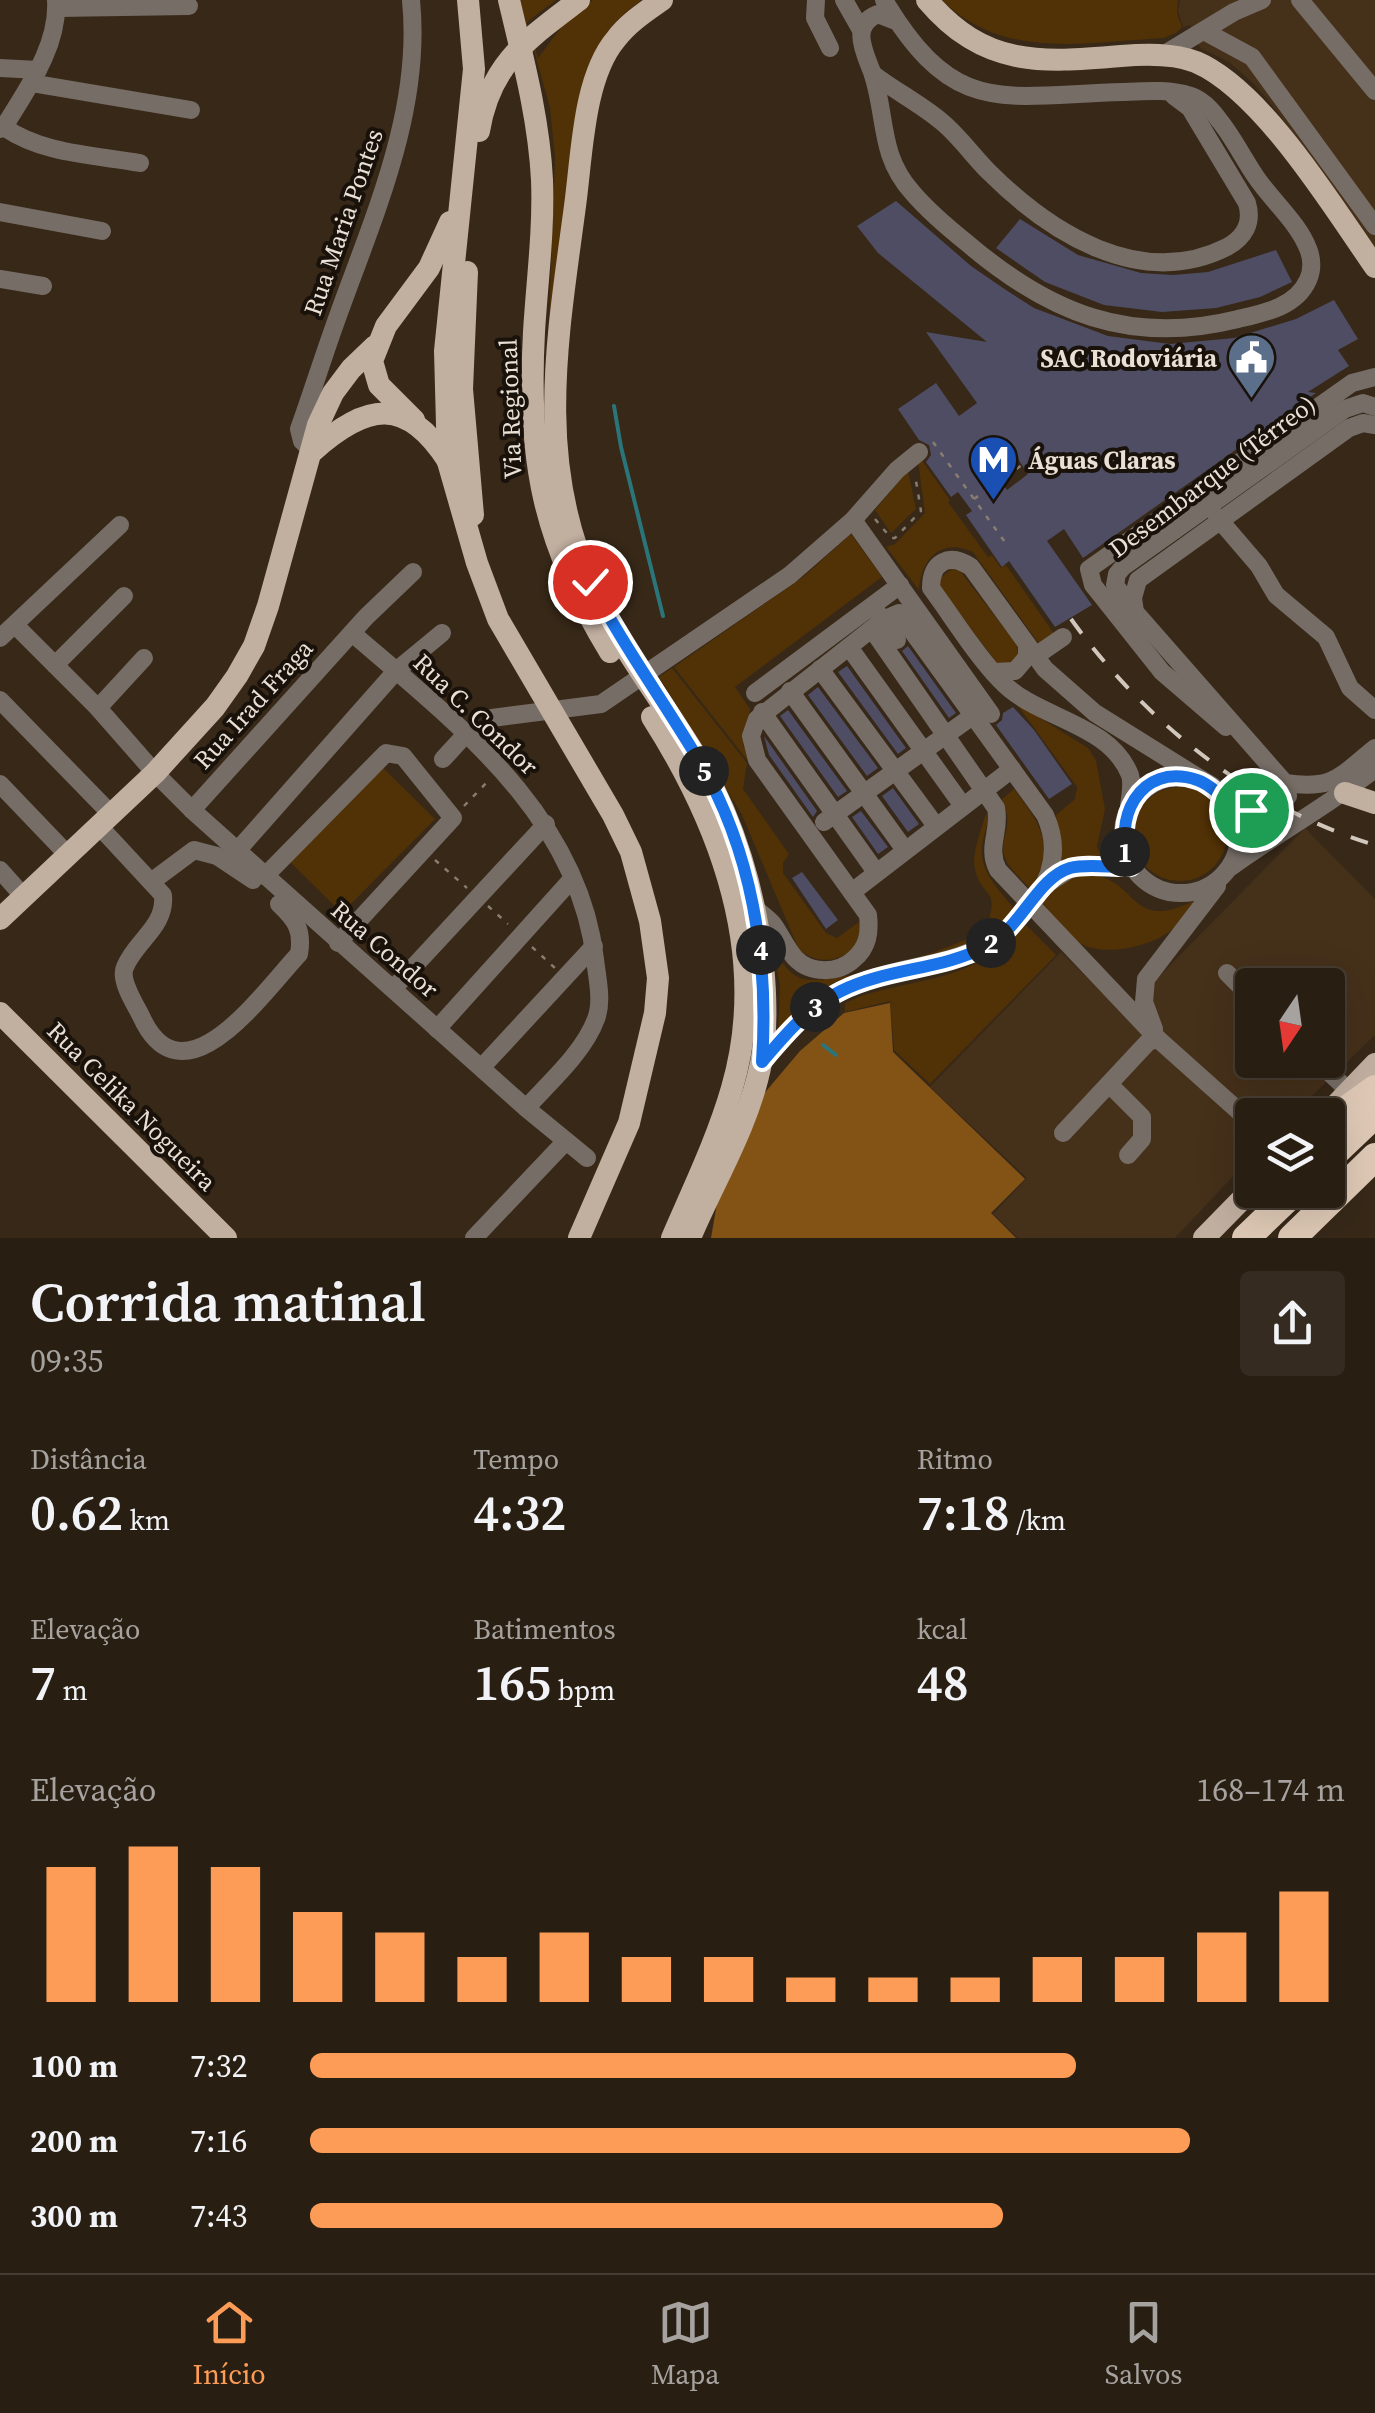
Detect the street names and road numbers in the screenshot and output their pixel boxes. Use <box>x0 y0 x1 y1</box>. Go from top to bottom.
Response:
street label: Rua Maria Pontes <box>295 124 391 320</box>
street label: Via Regional <box>491 338 529 480</box>
street label: Desembarque (Térreo) <box>1102 387 1322 565</box>
street label: Rua Irad Fraga <box>186 632 320 776</box>
street label: Rua C. Condor <box>406 646 546 783</box>
street label: Rua Condor <box>324 893 446 1005</box>
street label: Rua Celika Nogueira <box>40 1014 224 1198</box>

